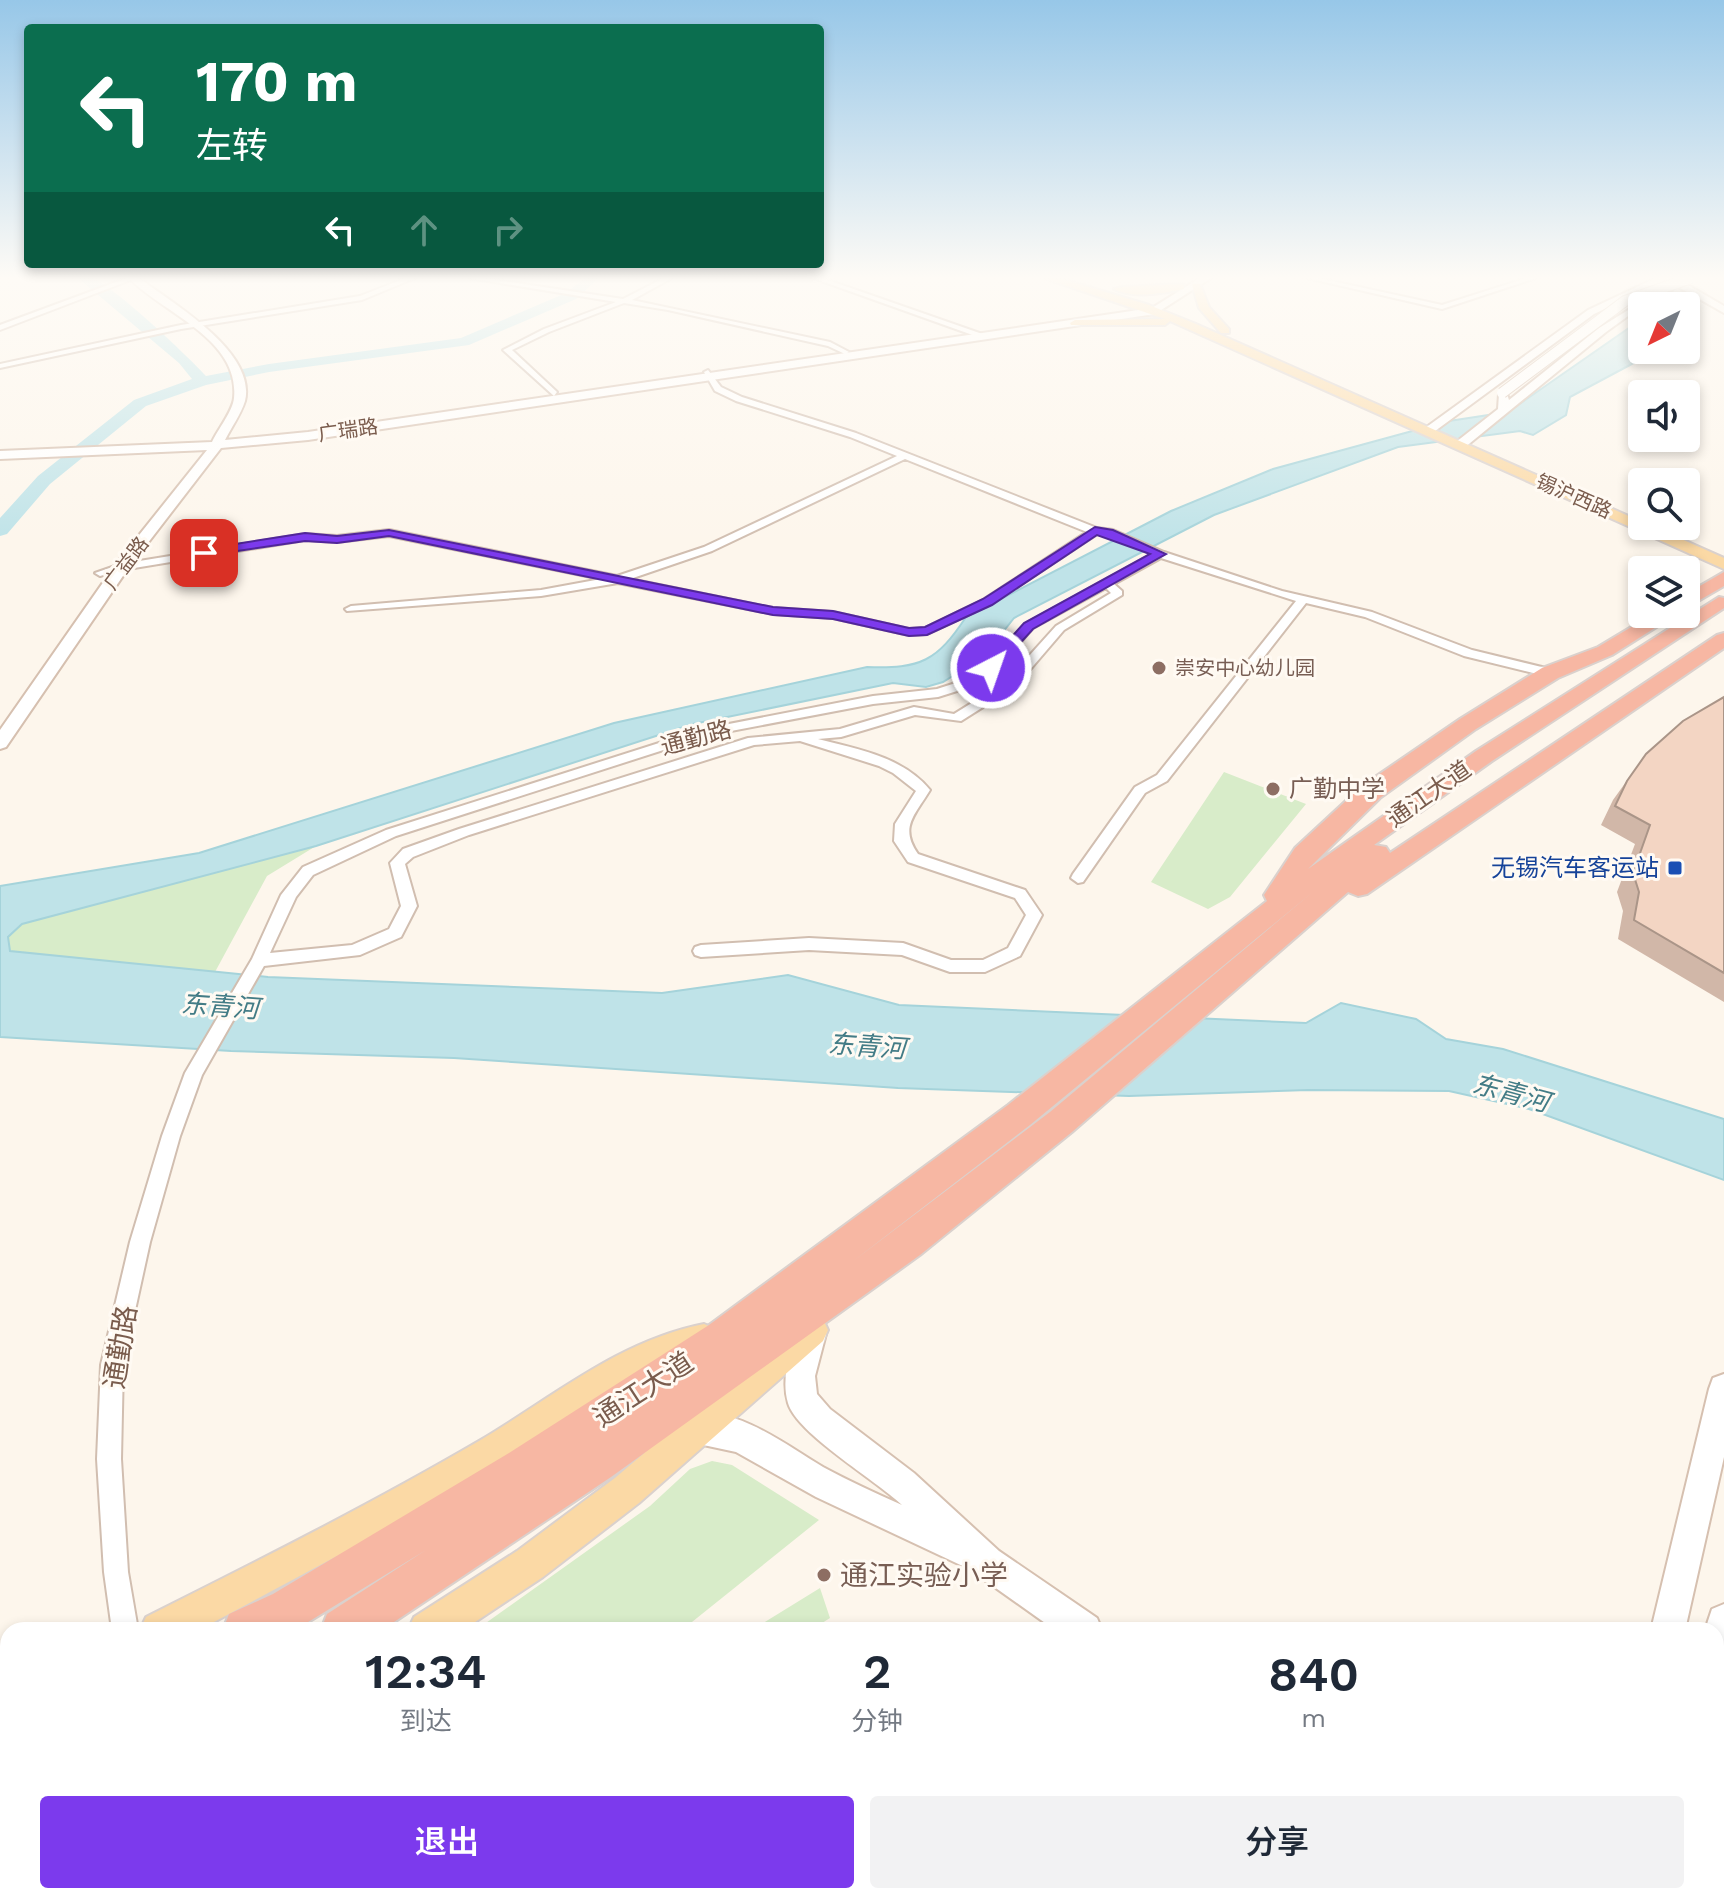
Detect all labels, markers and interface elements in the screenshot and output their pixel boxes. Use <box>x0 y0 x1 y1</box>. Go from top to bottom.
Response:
text: 170 m <box>196 49 358 115</box>
icon: left <box>64 56 168 160</box>
text: 左转 <box>196 125 268 167</box>
icon: left <box>318 208 362 252</box>
icon: ahead <box>402 208 446 252</box>
icon: right <box>486 208 530 252</box>
north arrow <box>1628 292 1700 364</box>
map controls <box>1628 292 1700 628</box>
button: sound <box>1628 380 1700 452</box>
street label: 广瑞路 <box>317 414 379 446</box>
button: search <box>1628 468 1700 540</box>
street label: 锡沪西路 <box>1533 469 1615 523</box>
pin <box>170 519 238 587</box>
icon: arrive <box>182 531 226 575</box>
street label: 广益路 <box>98 532 154 594</box>
button: layers <box>1628 556 1700 628</box>
position arrow <box>949 626 1033 710</box>
place label: 崇安中心幼儿园 <box>1175 656 1315 680</box>
marker: 崇安中心幼儿园 <box>1150 659 1168 677</box>
street label: 通勤路 <box>658 715 734 761</box>
street label: 通江大道 <box>1382 755 1476 833</box>
place label: 广勤中学 <box>1289 775 1385 803</box>
marker: 广勤中学 <box>1264 780 1282 798</box>
place label: 无锡汽车客运站 <box>1491 854 1659 882</box>
marker: 无锡汽车客运站 <box>1666 859 1684 877</box>
water label: 东青河 <box>180 988 265 1024</box>
water label: 东青河 <box>827 1028 912 1064</box>
water label: 东青河 <box>1469 1068 1557 1119</box>
street label: 通勤路 <box>98 1303 143 1391</box>
street label: 通江大道 <box>587 1345 699 1434</box>
place label: 通江实验小学 <box>840 1559 1008 1592</box>
marker: 通江实验小学 <box>815 1566 833 1584</box>
text: 12:34 <box>365 1643 486 1700</box>
text: 2 <box>863 1643 891 1700</box>
text: 840 <box>1268 1646 1359 1703</box>
text: m <box>1301 1703 1326 1733</box>
text: 到达 <box>400 1706 452 1736</box>
text: 分钟 <box>851 1706 903 1736</box>
button: 退出 <box>40 1796 854 1888</box>
button: 分享 <box>870 1796 1684 1888</box>

